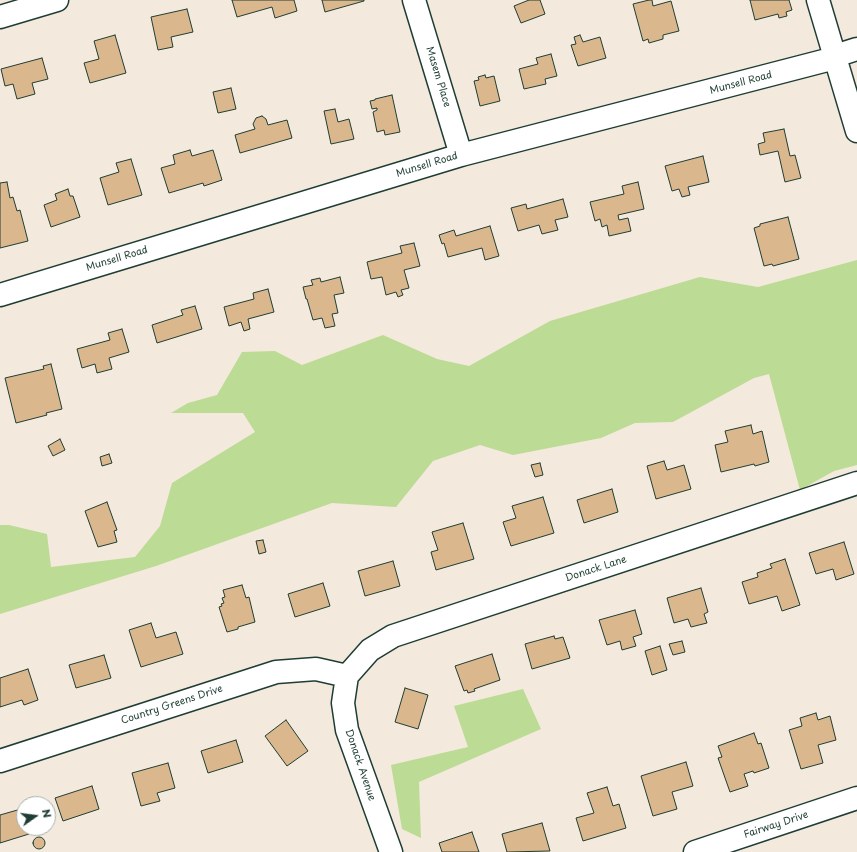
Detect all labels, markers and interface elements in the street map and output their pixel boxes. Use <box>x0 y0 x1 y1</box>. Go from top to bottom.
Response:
street label: Masem Place <box>423 45 453 109</box>
street label: Munsell Road <box>709 69 773 97</box>
street label: Munsell Road <box>395 150 459 180</box>
street label: Munsell Road <box>85 244 149 274</box>
street label: Donack Lane <box>564 553 628 585</box>
street label: Country Greens Drive <box>120 683 224 727</box>
street label: Donack Avenue <box>342 728 378 802</box>
north arrow <box>16 796 56 836</box>
text: N <box>38 807 56 820</box>
street label: Fairway Drive <box>742 809 810 841</box>

